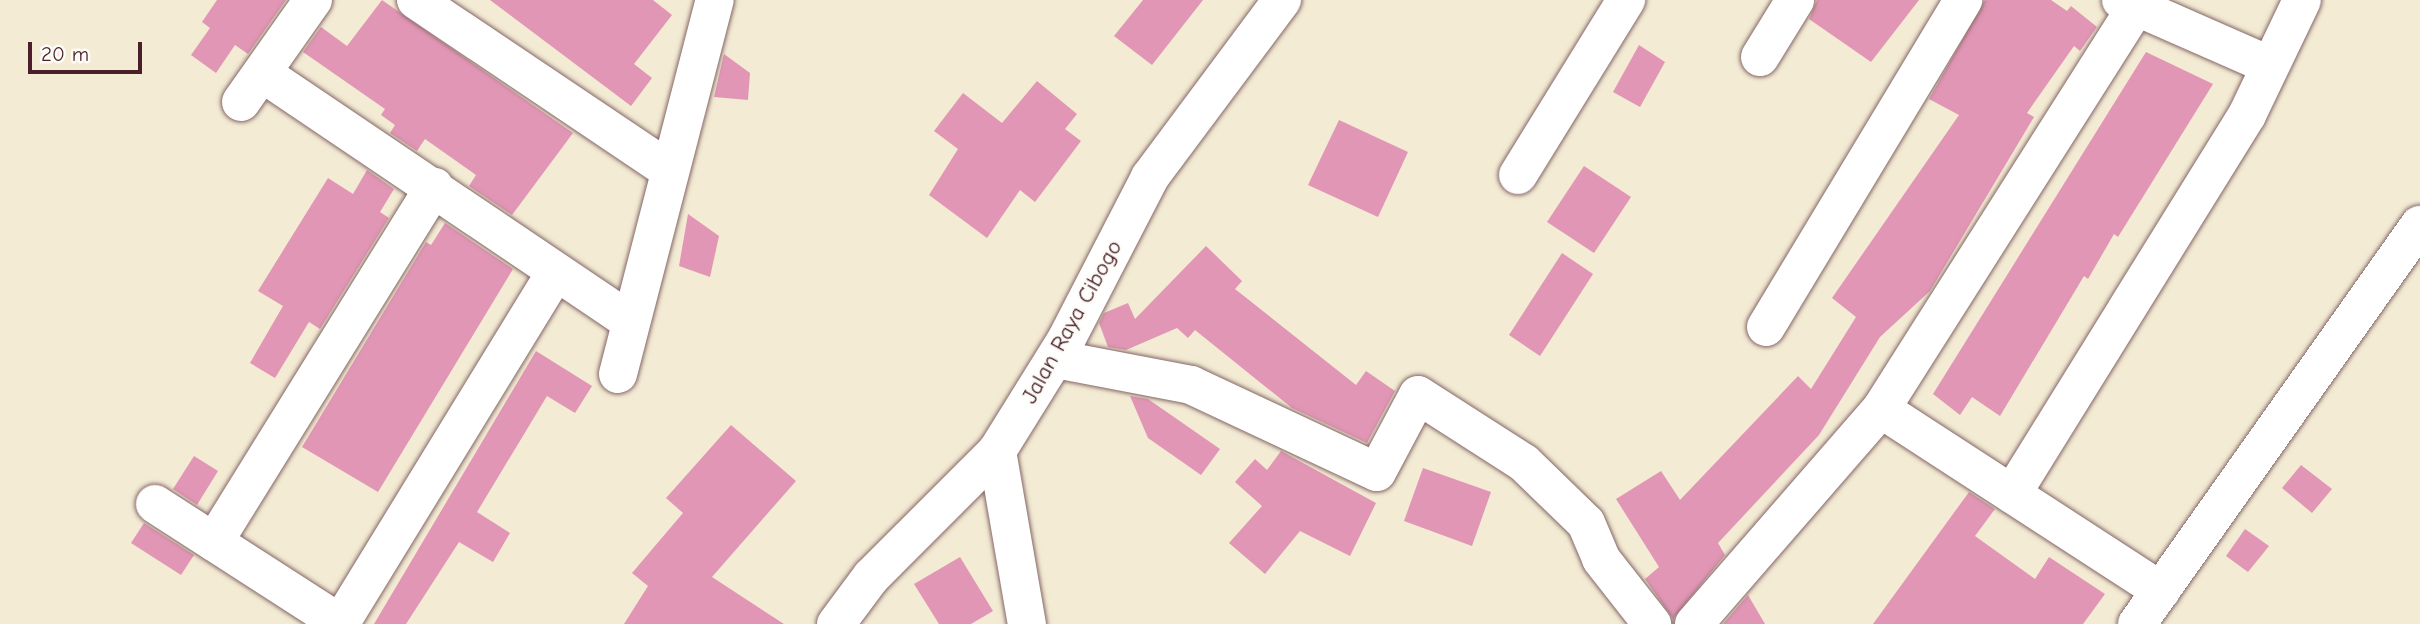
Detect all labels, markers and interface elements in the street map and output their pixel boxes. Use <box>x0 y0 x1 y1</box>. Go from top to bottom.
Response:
scale bar <box>32 28 145 72</box>
text: 20 m <box>41 42 89 66</box>
street label: Jalan Raya Cibogo <box>1016 235 1128 409</box>

